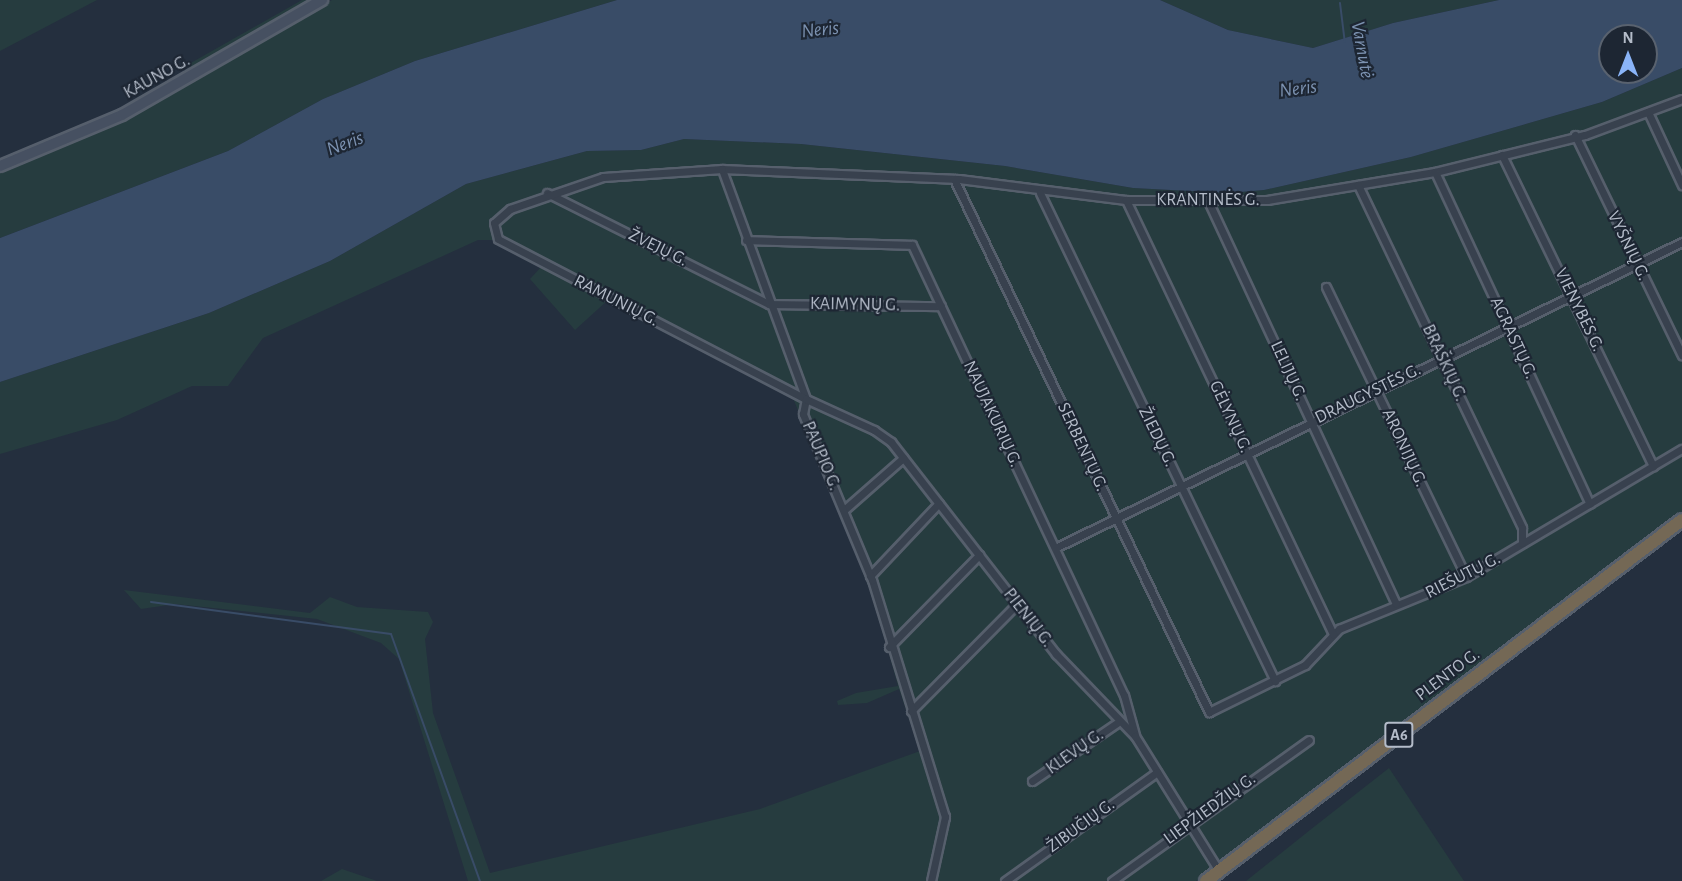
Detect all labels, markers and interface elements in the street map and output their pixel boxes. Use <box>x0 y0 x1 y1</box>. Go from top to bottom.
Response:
water label: Neris <box>800 16 840 44</box>
water label: Varnutė <box>1345 20 1379 80</box>
north arrow <box>1598 24 1658 84</box>
text: N <box>1622 30 1634 46</box>
street label: KAUNO G. <box>120 50 194 104</box>
water label: Neris <box>1278 75 1318 103</box>
water label: Neris <box>323 126 367 162</box>
street label: KRANTINĖS G. <box>1156 189 1260 211</box>
street label: VYŠNIŲ G. <box>1602 208 1654 284</box>
street label: ŽVEJŲ G. <box>625 224 691 272</box>
street label: VIENYBĖS G. <box>1550 265 1608 355</box>
street label: RAMUNIŲ G. <box>570 270 662 332</box>
street label: KAIMYNŲ G. <box>810 293 900 317</box>
street label: AGRASTŲ G. <box>1485 294 1541 382</box>
street label: BRAŠKIŲ G. <box>1417 321 1471 405</box>
street label: LELIJŲ G. <box>1265 338 1311 404</box>
street label: NAUJAKURIŲ G. <box>958 357 1026 471</box>
street label: DRAUGYSTĖS G. <box>1311 359 1425 429</box>
street label: GĖLYNŲ G. <box>1204 378 1256 456</box>
street label: SERBENTŲ G. <box>1052 399 1112 495</box>
street label: ŽIEDŲ G. <box>1133 404 1181 470</box>
street label: ARONIJŲ G. <box>1377 406 1431 490</box>
street label: PAUPIO G. <box>797 418 845 494</box>
street label: RIEŠUTŲ G. <box>1422 548 1504 604</box>
street label: PIENIŲ G. <box>998 584 1058 652</box>
street label: PLENTO G. <box>1412 644 1484 706</box>
road number: A6 <box>1384 722 1414 748</box>
street label: KLEVŲ G. <box>1042 724 1108 780</box>
street label: LIEPŽIEDŽIŲ G. <box>1160 768 1260 850</box>
street label: ŽIBUČIŲ G. <box>1043 794 1119 858</box>

